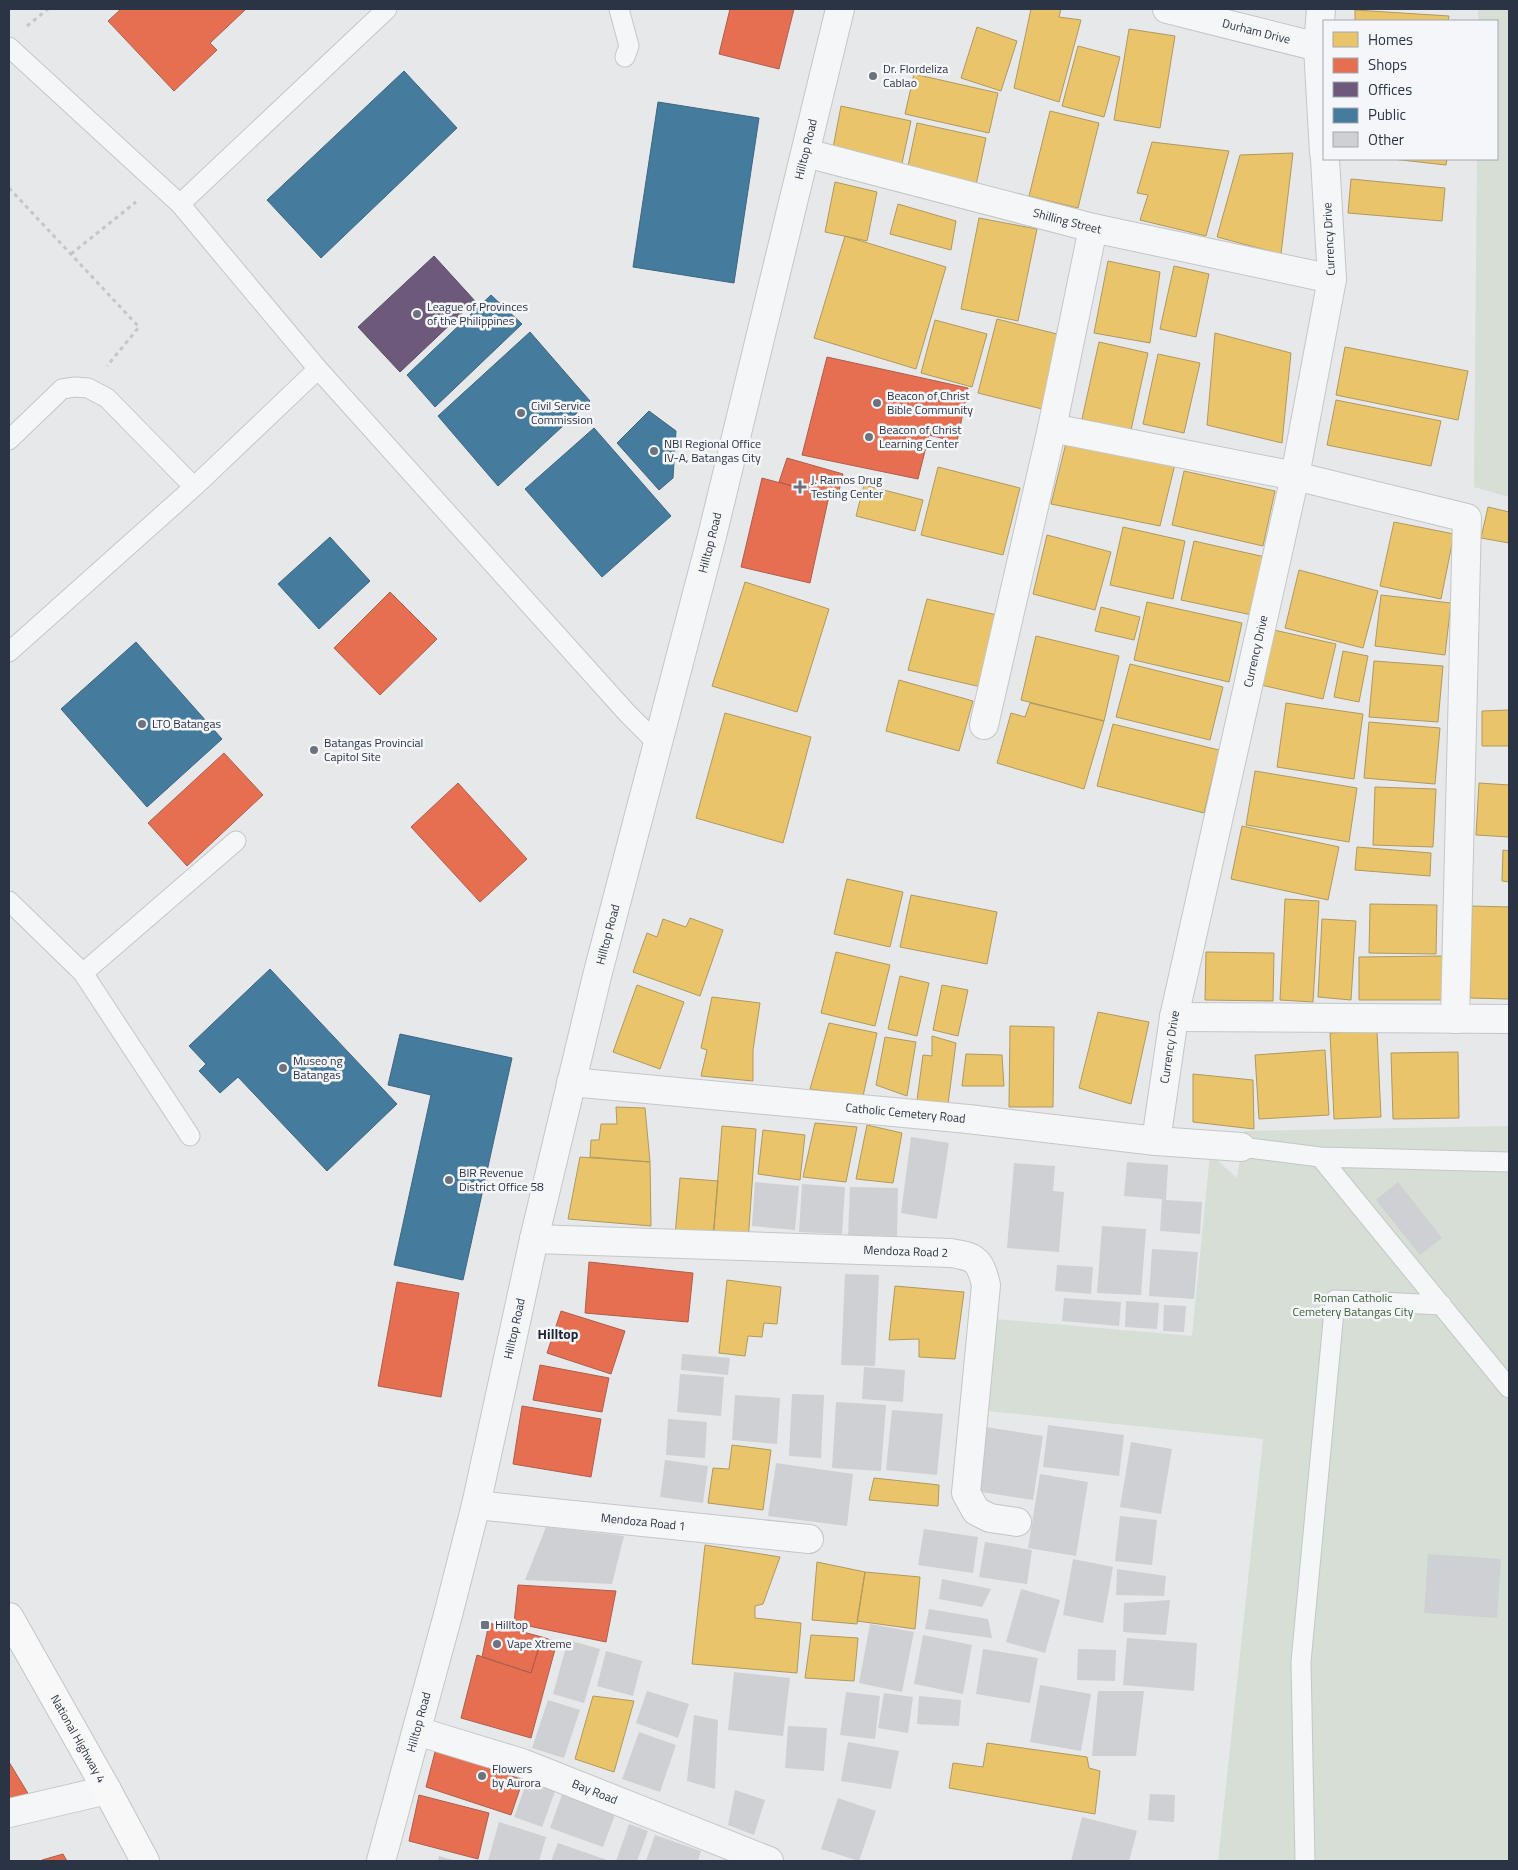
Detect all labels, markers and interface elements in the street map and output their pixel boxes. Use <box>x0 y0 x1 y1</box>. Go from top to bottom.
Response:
street label: Durham Drive <box>1220 13 1292 49</box>
legend <box>1323 20 1498 160</box>
text: Homes <box>1368 28 1413 51</box>
text: Shops <box>1368 53 1407 76</box>
place label: Dr. Flordeliza Cablao <box>883 59 948 92</box>
marker: Dr. Flordeliza Cablao <box>867 70 879 82</box>
text: Offices <box>1368 78 1412 101</box>
text: Public <box>1368 103 1406 126</box>
street label: Hilltop Road <box>789 117 822 181</box>
text: Other <box>1368 128 1404 151</box>
street label: Currency Drive <box>1317 202 1340 276</box>
street label: Shilling Street <box>1031 203 1104 239</box>
place label: League of Provinces of the Philippines <box>427 297 528 330</box>
marker: League of Provinces of the Philippines <box>411 308 423 320</box>
place label: Beacon of Christ Bible Community <box>887 386 973 419</box>
place label: Civil Service Commission <box>531 396 593 429</box>
marker: Beacon of Christ Bible Community <box>871 397 883 409</box>
marker: Civil Service Commission <box>515 407 527 419</box>
place label: Beacon of Christ Learning Center <box>879 420 962 453</box>
marker: Beacon of Christ Learning Center <box>863 431 875 443</box>
place label: NBI Regional Office IV-A, Batangas City <box>664 434 761 467</box>
marker: NBI Regional Office IV-A, Batangas City <box>648 445 660 457</box>
place label: J. Ramos Drug Testing Center <box>811 470 883 503</box>
marker: J. Ramos Drug Testing Center <box>793 480 807 494</box>
street label: Hilltop Road <box>693 510 726 575</box>
street label: Currency Drive <box>1238 613 1273 689</box>
place label: LTO Batangas <box>152 714 221 733</box>
marker: LTO Batangas <box>136 718 148 730</box>
place label: Batangas Provincial Capitol Site <box>324 733 423 766</box>
marker: Batangas Provincial Capitol Site <box>308 744 320 756</box>
street label: Hilltop Road <box>590 902 624 967</box>
street label: Currency Drive <box>1154 1009 1184 1085</box>
place label: Museo ng Batangas <box>293 1051 343 1084</box>
marker: Museo ng Batangas <box>277 1062 289 1074</box>
street label: Catholic Cemetery Road <box>845 1098 966 1128</box>
place label: BIR Revenue District Office 58 <box>459 1163 544 1196</box>
marker: BIR Revenue District Office 58 <box>443 1174 455 1186</box>
street label: Mendoza Road 2 <box>863 1240 948 1262</box>
park label: Roman Catholic Cemetery Batangas City <box>1292 1288 1414 1321</box>
street label: Hilltop Road <box>498 1296 530 1361</box>
district label: Hilltop <box>538 1323 579 1344</box>
street label: Mendoza Road 1 <box>600 1508 686 1535</box>
place label: Hilltop <box>495 1615 528 1634</box>
marker: Hilltop <box>479 1619 491 1631</box>
place label: Vape Xtreme <box>507 1634 572 1653</box>
marker: Vape Xtreme <box>491 1638 503 1650</box>
street label: Hilltop Road <box>401 1690 436 1754</box>
street label: National Highway 4 <box>46 1691 111 1786</box>
place label: Flowers by Aurora <box>492 1759 541 1792</box>
marker: Flowers by Aurora <box>476 1770 488 1782</box>
street label: Bay Road <box>569 1774 621 1809</box>

